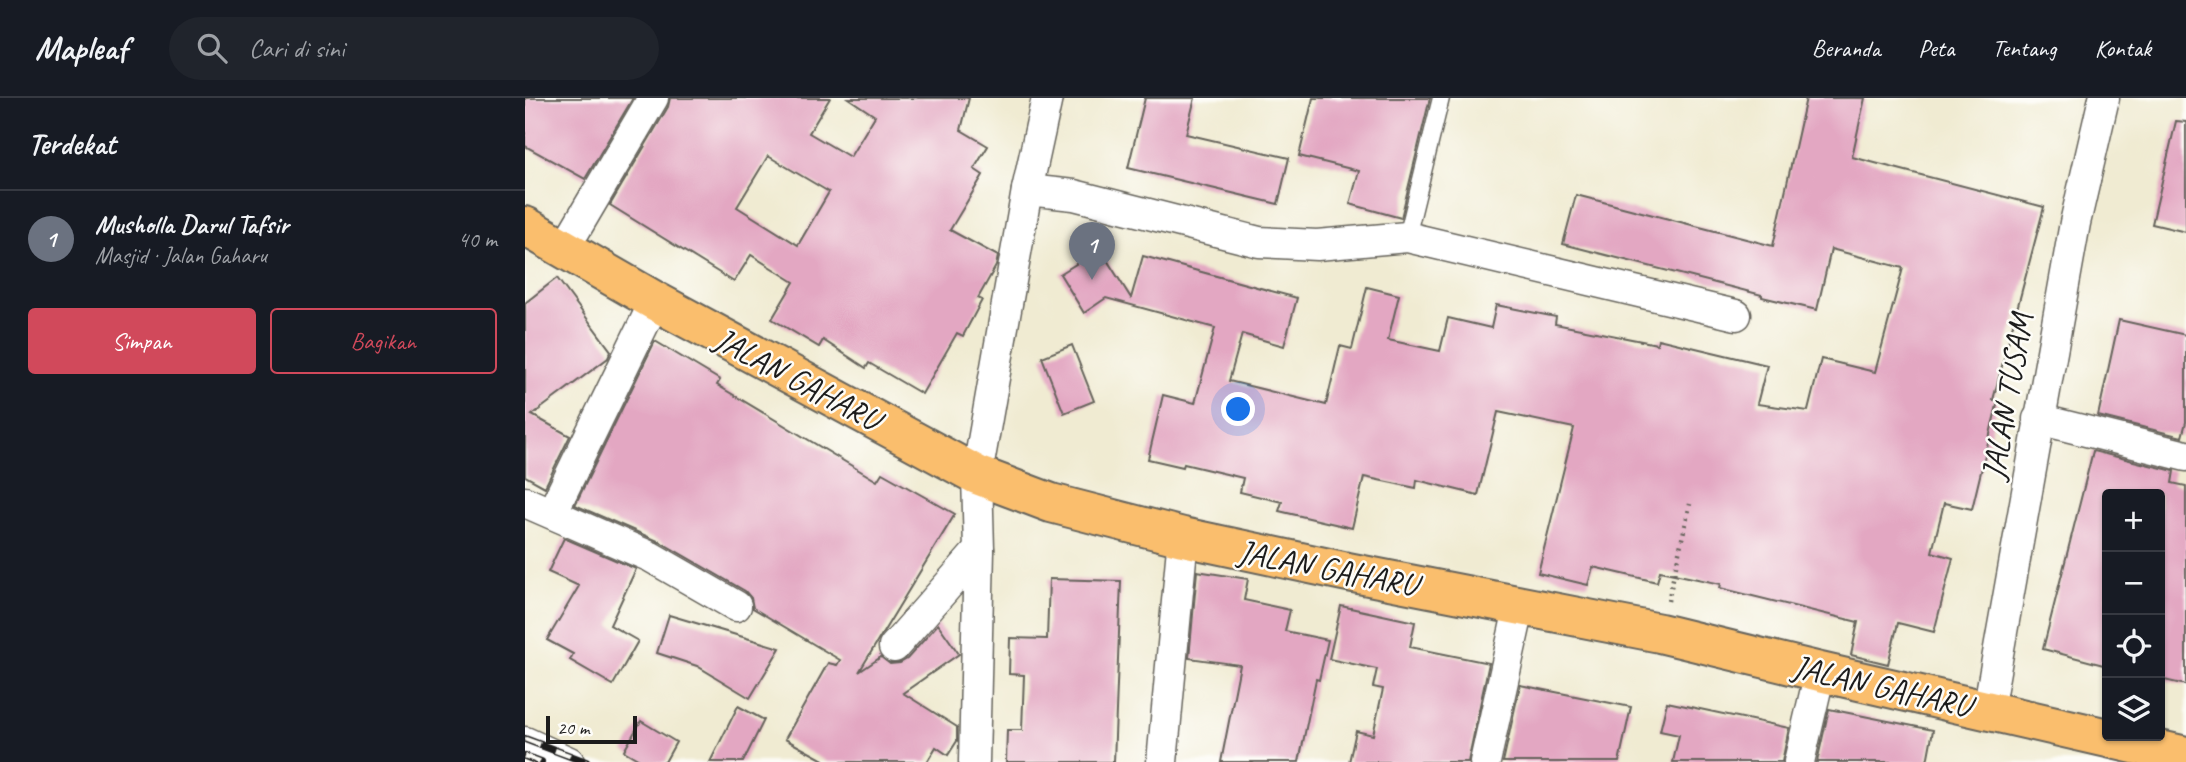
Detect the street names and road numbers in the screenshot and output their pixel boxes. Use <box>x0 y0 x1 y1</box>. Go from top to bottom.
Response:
street label: JALAN TUSAM <box>1971 307 2043 485</box>
street label: JALAN GAHARU <box>706 317 892 442</box>
street label: JALAN GAHARU <box>1233 530 1426 607</box>
street label: JALAN GAHARU <box>1787 645 1980 728</box>

